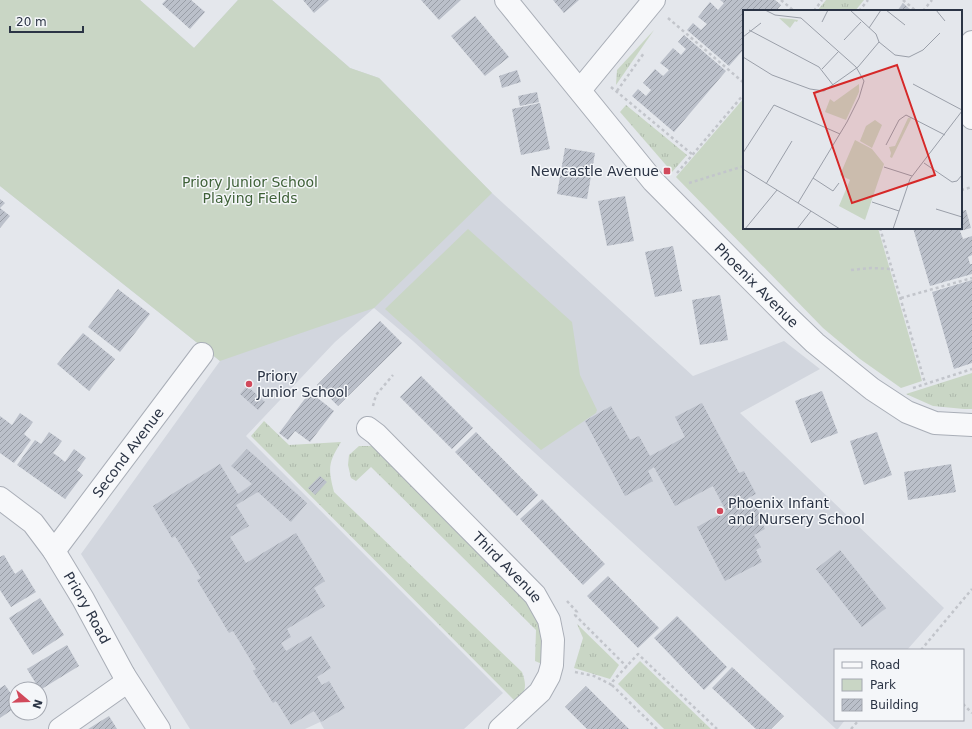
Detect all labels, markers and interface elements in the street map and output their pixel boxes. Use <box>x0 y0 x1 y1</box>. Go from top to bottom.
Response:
scale bar <box>10 8 83 34</box>
inset map <box>743 10 962 229</box>
text: 20 m <box>16 15 47 29</box>
place label: Newcastle Avenue <box>530 163 659 179</box>
marker: Newcastle Avenue <box>662 166 672 176</box>
park label: Priory Junior School Playing Fields <box>182 174 318 206</box>
street label: Phoenix Avenue <box>711 240 802 331</box>
place label: Priory Junior School <box>256 368 348 400</box>
marker: Priory Junior School <box>244 379 254 389</box>
street label: Second Avenue <box>89 405 167 501</box>
place label: Phoenix Infant and Nursery School <box>728 495 865 527</box>
marker: Phoenix Infant and Nursery School <box>715 506 725 516</box>
street label: Third Avenue <box>469 528 545 605</box>
street label: Priory Road <box>60 569 114 646</box>
legend <box>834 649 964 721</box>
text: Road <box>870 658 900 672</box>
text: Park <box>870 678 896 692</box>
north arrow <box>8 681 48 721</box>
text: N <box>29 698 45 711</box>
text: Building <box>870 698 919 712</box>

